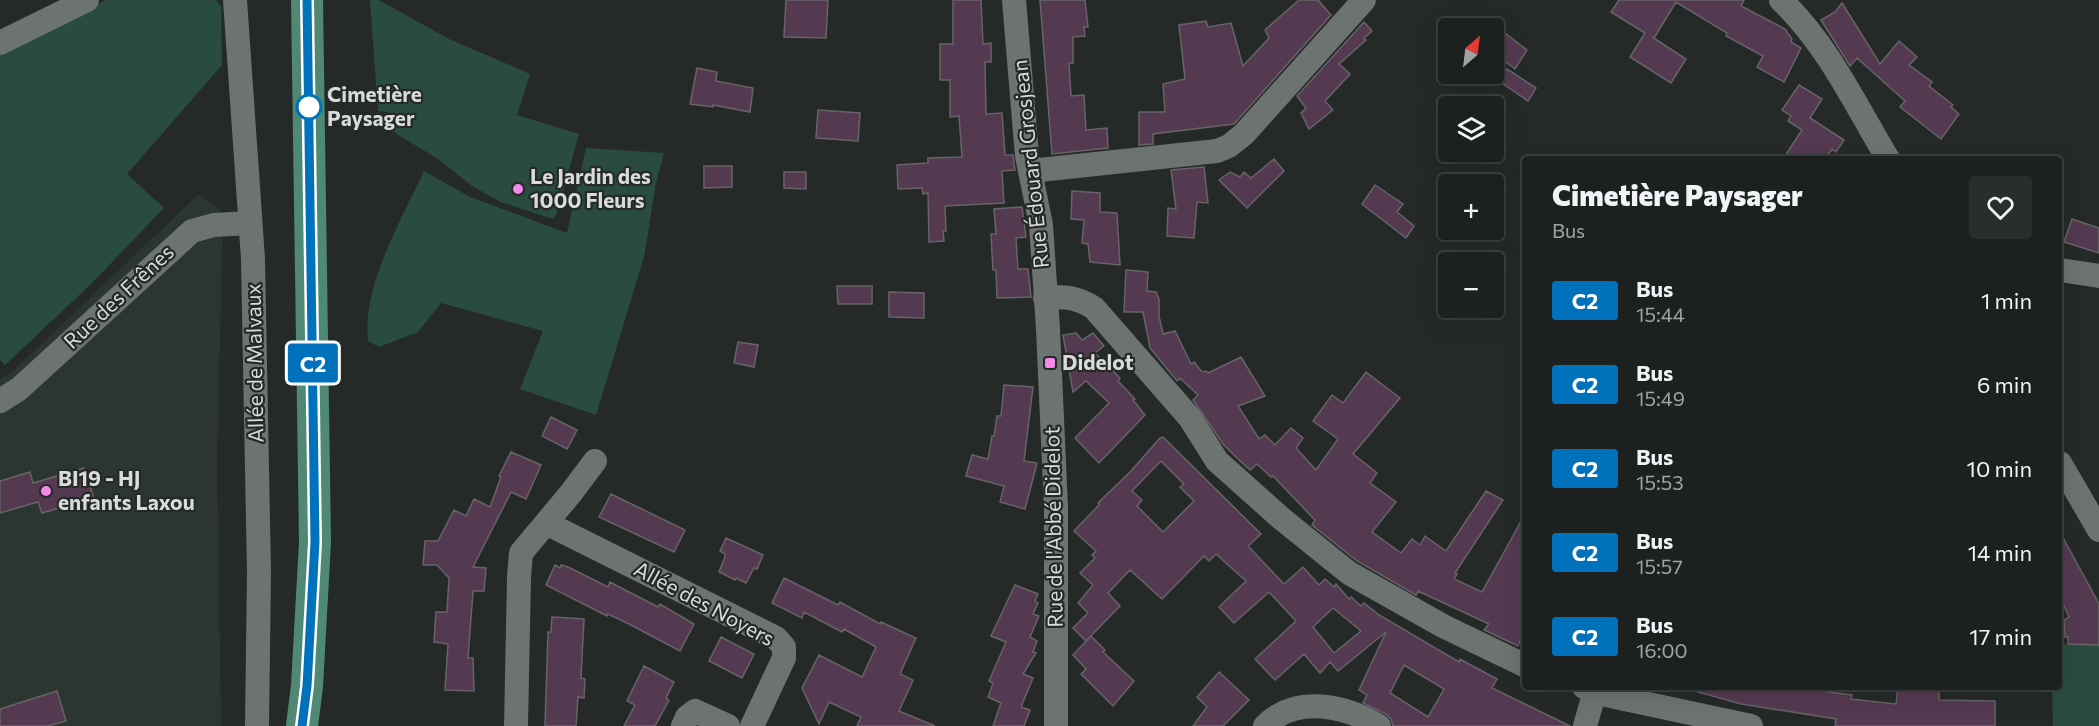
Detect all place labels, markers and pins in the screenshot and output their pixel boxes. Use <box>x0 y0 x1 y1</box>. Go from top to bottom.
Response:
place label: Cimetière Paysager <box>327 81 422 130</box>
marker: Cimetière Paysager <box>296 94 322 120</box>
place label: Le Jardin des 1000 Fleurs <box>530 163 651 212</box>
marker: Le Jardin des 1000 Fleurs <box>511 182 525 196</box>
place label: Didelot <box>1062 349 1134 374</box>
marker: Didelot <box>1043 356 1057 370</box>
place label: BI19 - HJ enfants Laxou <box>58 465 195 514</box>
marker: BI19 - HJ enfants Laxou <box>39 484 53 498</box>

